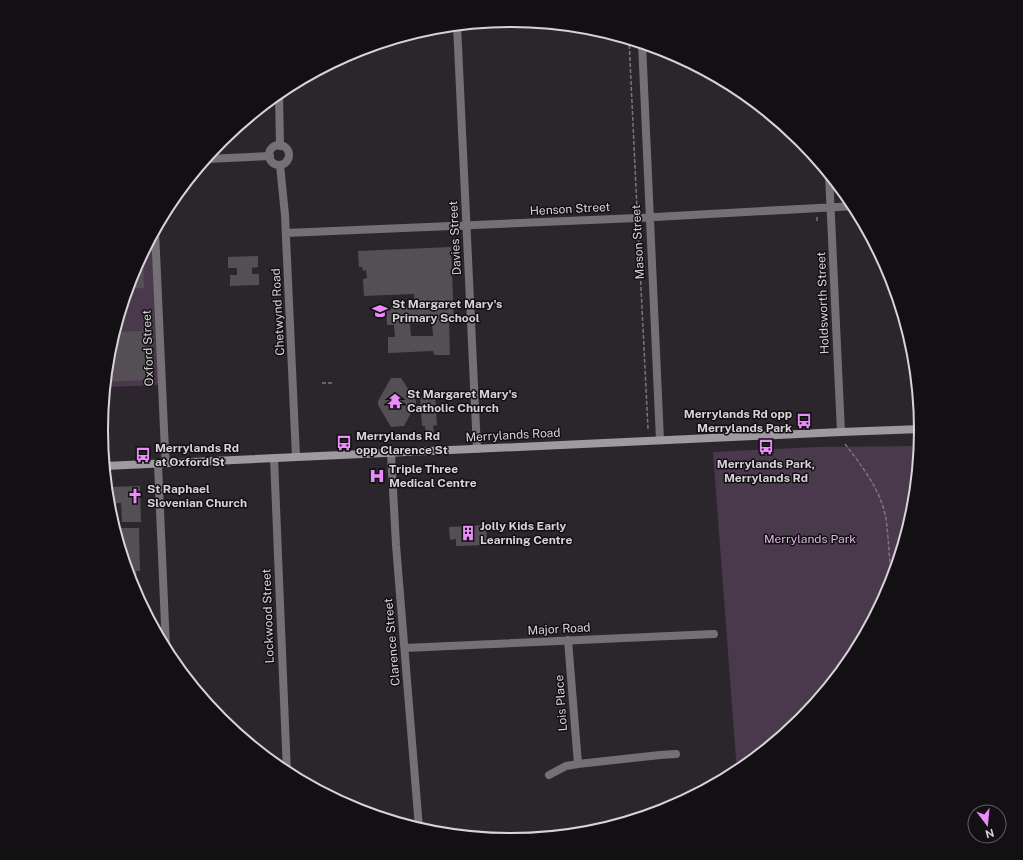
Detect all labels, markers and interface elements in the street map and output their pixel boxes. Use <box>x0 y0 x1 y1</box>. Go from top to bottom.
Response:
street label: Davies Street <box>446 200 464 276</box>
street label: Henson Street <box>529 200 611 218</box>
street label: Mason Street <box>629 204 647 280</box>
street label: Holdsworth Street <box>814 251 832 354</box>
street label: Chetwynd Road <box>269 268 287 356</box>
place label: St Margaret Mary's Primary School <box>392 297 502 325</box>
school or university icon: St Margaret Mary's Primary School <box>371 302 389 320</box>
street label: Oxford Street <box>140 309 156 387</box>
place label: St Margaret Mary's Catholic Church <box>407 387 517 415</box>
temple icon: St Margaret Mary's Catholic Church <box>386 392 404 410</box>
place label: Merrylands Rd opp Merrylands Park <box>684 407 792 435</box>
bus stop icon: Merrylands Rd opp Merrylands Park <box>795 412 813 430</box>
street label: Merrylands Road <box>465 426 561 444</box>
place label: Merrylands Rd opp Clarence St <box>356 429 448 457</box>
bus stop icon: Merrylands Rd opp Clarence St <box>335 434 353 452</box>
bus stop icon: Merrylands Park, Merrylands Rd <box>757 438 775 456</box>
place label: Merrylands Rd at Oxford St <box>155 441 239 469</box>
bus stop icon: Merrylands Rd at Oxford St <box>134 446 152 464</box>
place label: Merrylands Park, Merrylands Rd <box>717 457 815 485</box>
place label: Triple Three Medical Centre <box>389 462 477 490</box>
hospital icon: Triple Three Medical Centre <box>368 467 386 485</box>
place label: St Raphael Slovenian Church <box>147 482 247 510</box>
church icon: St Raphael Slovenian Church <box>126 487 144 505</box>
place label: Jolly Kids Early Learning Centre <box>480 519 573 547</box>
building icon: Jolly Kids Early Learning Centre <box>459 524 477 542</box>
park label: Merrylands Park <box>764 532 856 546</box>
street label: Lockwood Street <box>259 568 277 664</box>
street label: Clarence Street <box>381 597 403 686</box>
street label: Major Road <box>527 620 591 638</box>
street label: Lois Place <box>552 674 570 732</box>
north arrow <box>967 804 1007 844</box>
text: N <box>984 827 996 841</box>

